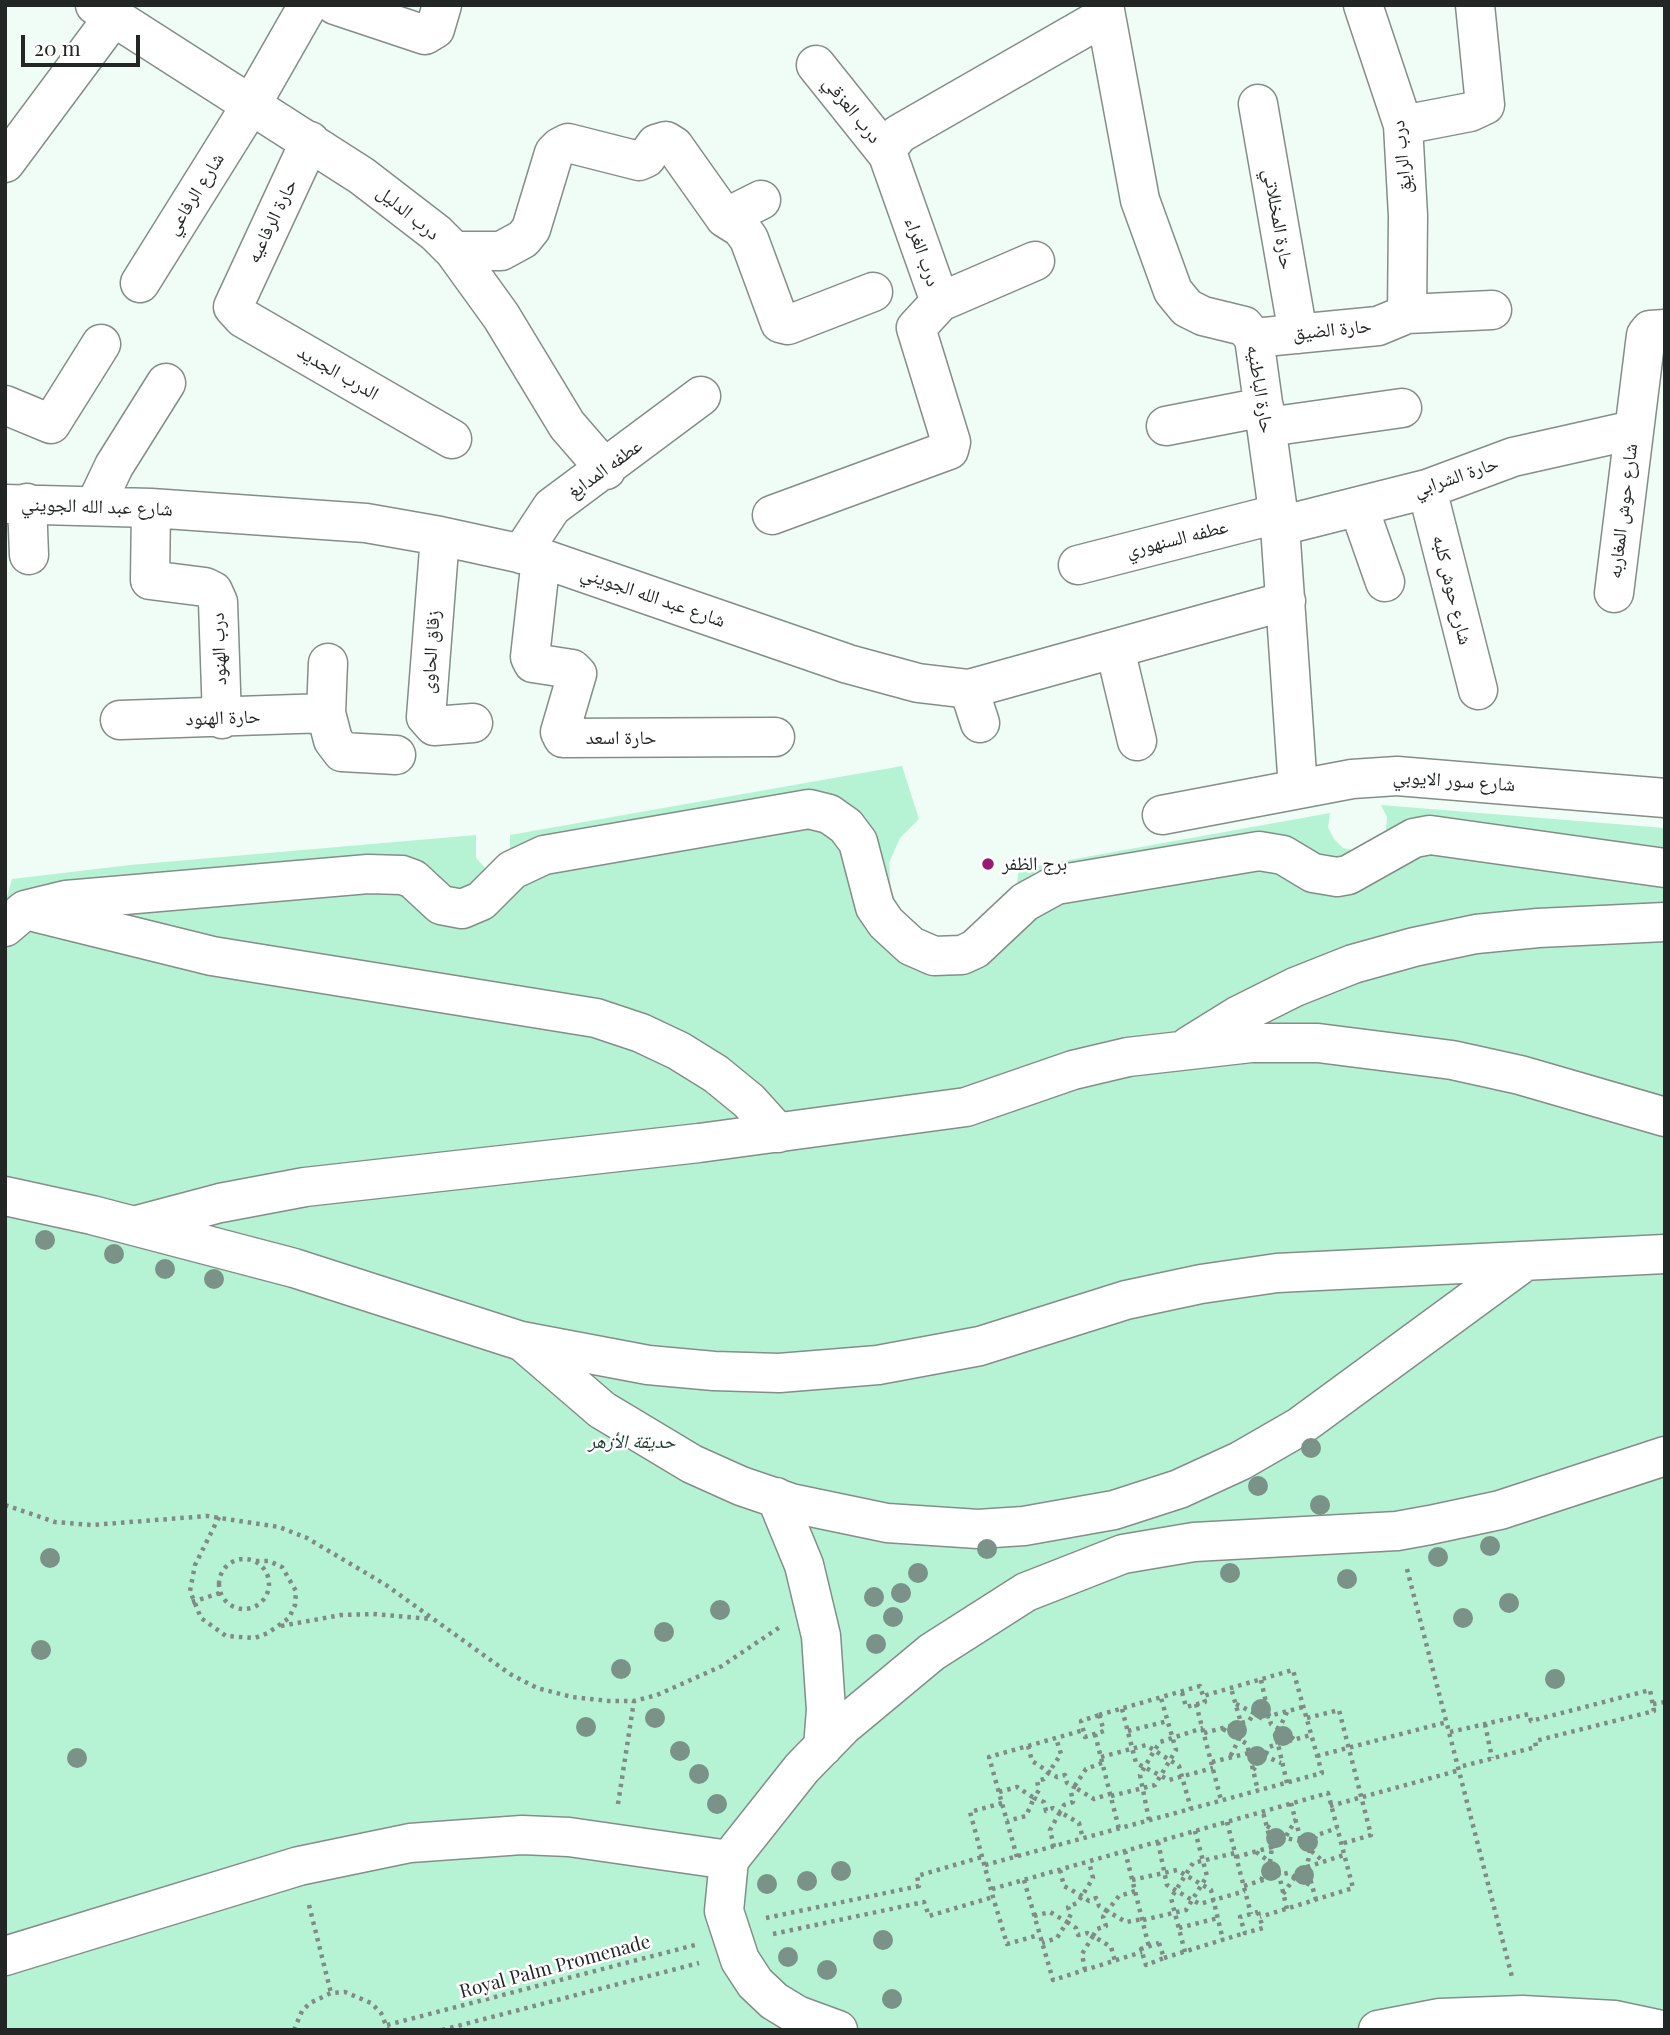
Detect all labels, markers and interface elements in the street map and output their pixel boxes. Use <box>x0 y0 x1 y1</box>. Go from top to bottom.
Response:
scale bar <box>24 21 144 65</box>
text: 20 m <box>34 33 81 61</box>
street label: درب العزقي <box>818 72 886 148</box>
street label: درب الرايق <box>1387 119 1417 195</box>
street label: شارع الرفاعي <box>161 149 229 239</box>
street label: حارة المخللاتي <box>1258 167 1298 271</box>
street label: حارة الرفاعيه <box>242 175 302 267</box>
street label: درب الدليل <box>372 181 444 245</box>
street label: درب الغراء <box>900 214 944 290</box>
street label: حارة الضيق <box>1291 315 1373 345</box>
street label: الدرب الجديد <box>293 341 383 405</box>
street label: حارة الباطنيه <box>1242 343 1278 435</box>
street label: عطفه المدابغ <box>563 434 647 504</box>
street label: شارع حوش المغاربه <box>1603 442 1643 580</box>
street label: حارة الشرابي <box>1411 452 1501 502</box>
street label: شارع عبد الله الجويني <box>21 493 173 521</box>
street label: عطفه السنهوري <box>1124 515 1230 563</box>
street label: شارع حوش كلبه <box>1427 533 1477 647</box>
street label: شارع عبد الله الجويني <box>578 562 728 632</box>
street label: زقاق الحاوى <box>417 609 445 695</box>
street label: درب الهنود <box>206 612 232 686</box>
street label: حارة الهنود <box>185 705 261 731</box>
street label: حارة اسعد <box>586 727 656 749</box>
street label: شارع سور الايوبي <box>1392 765 1516 797</box>
place label: برج الظفر <box>1002 853 1067 875</box>
marker: برج الظفر <box>980 856 996 872</box>
park label: حديقة الأزهر <box>588 1431 676 1453</box>
street label: Royal Palm Promenade <box>457 1931 653 2003</box>

